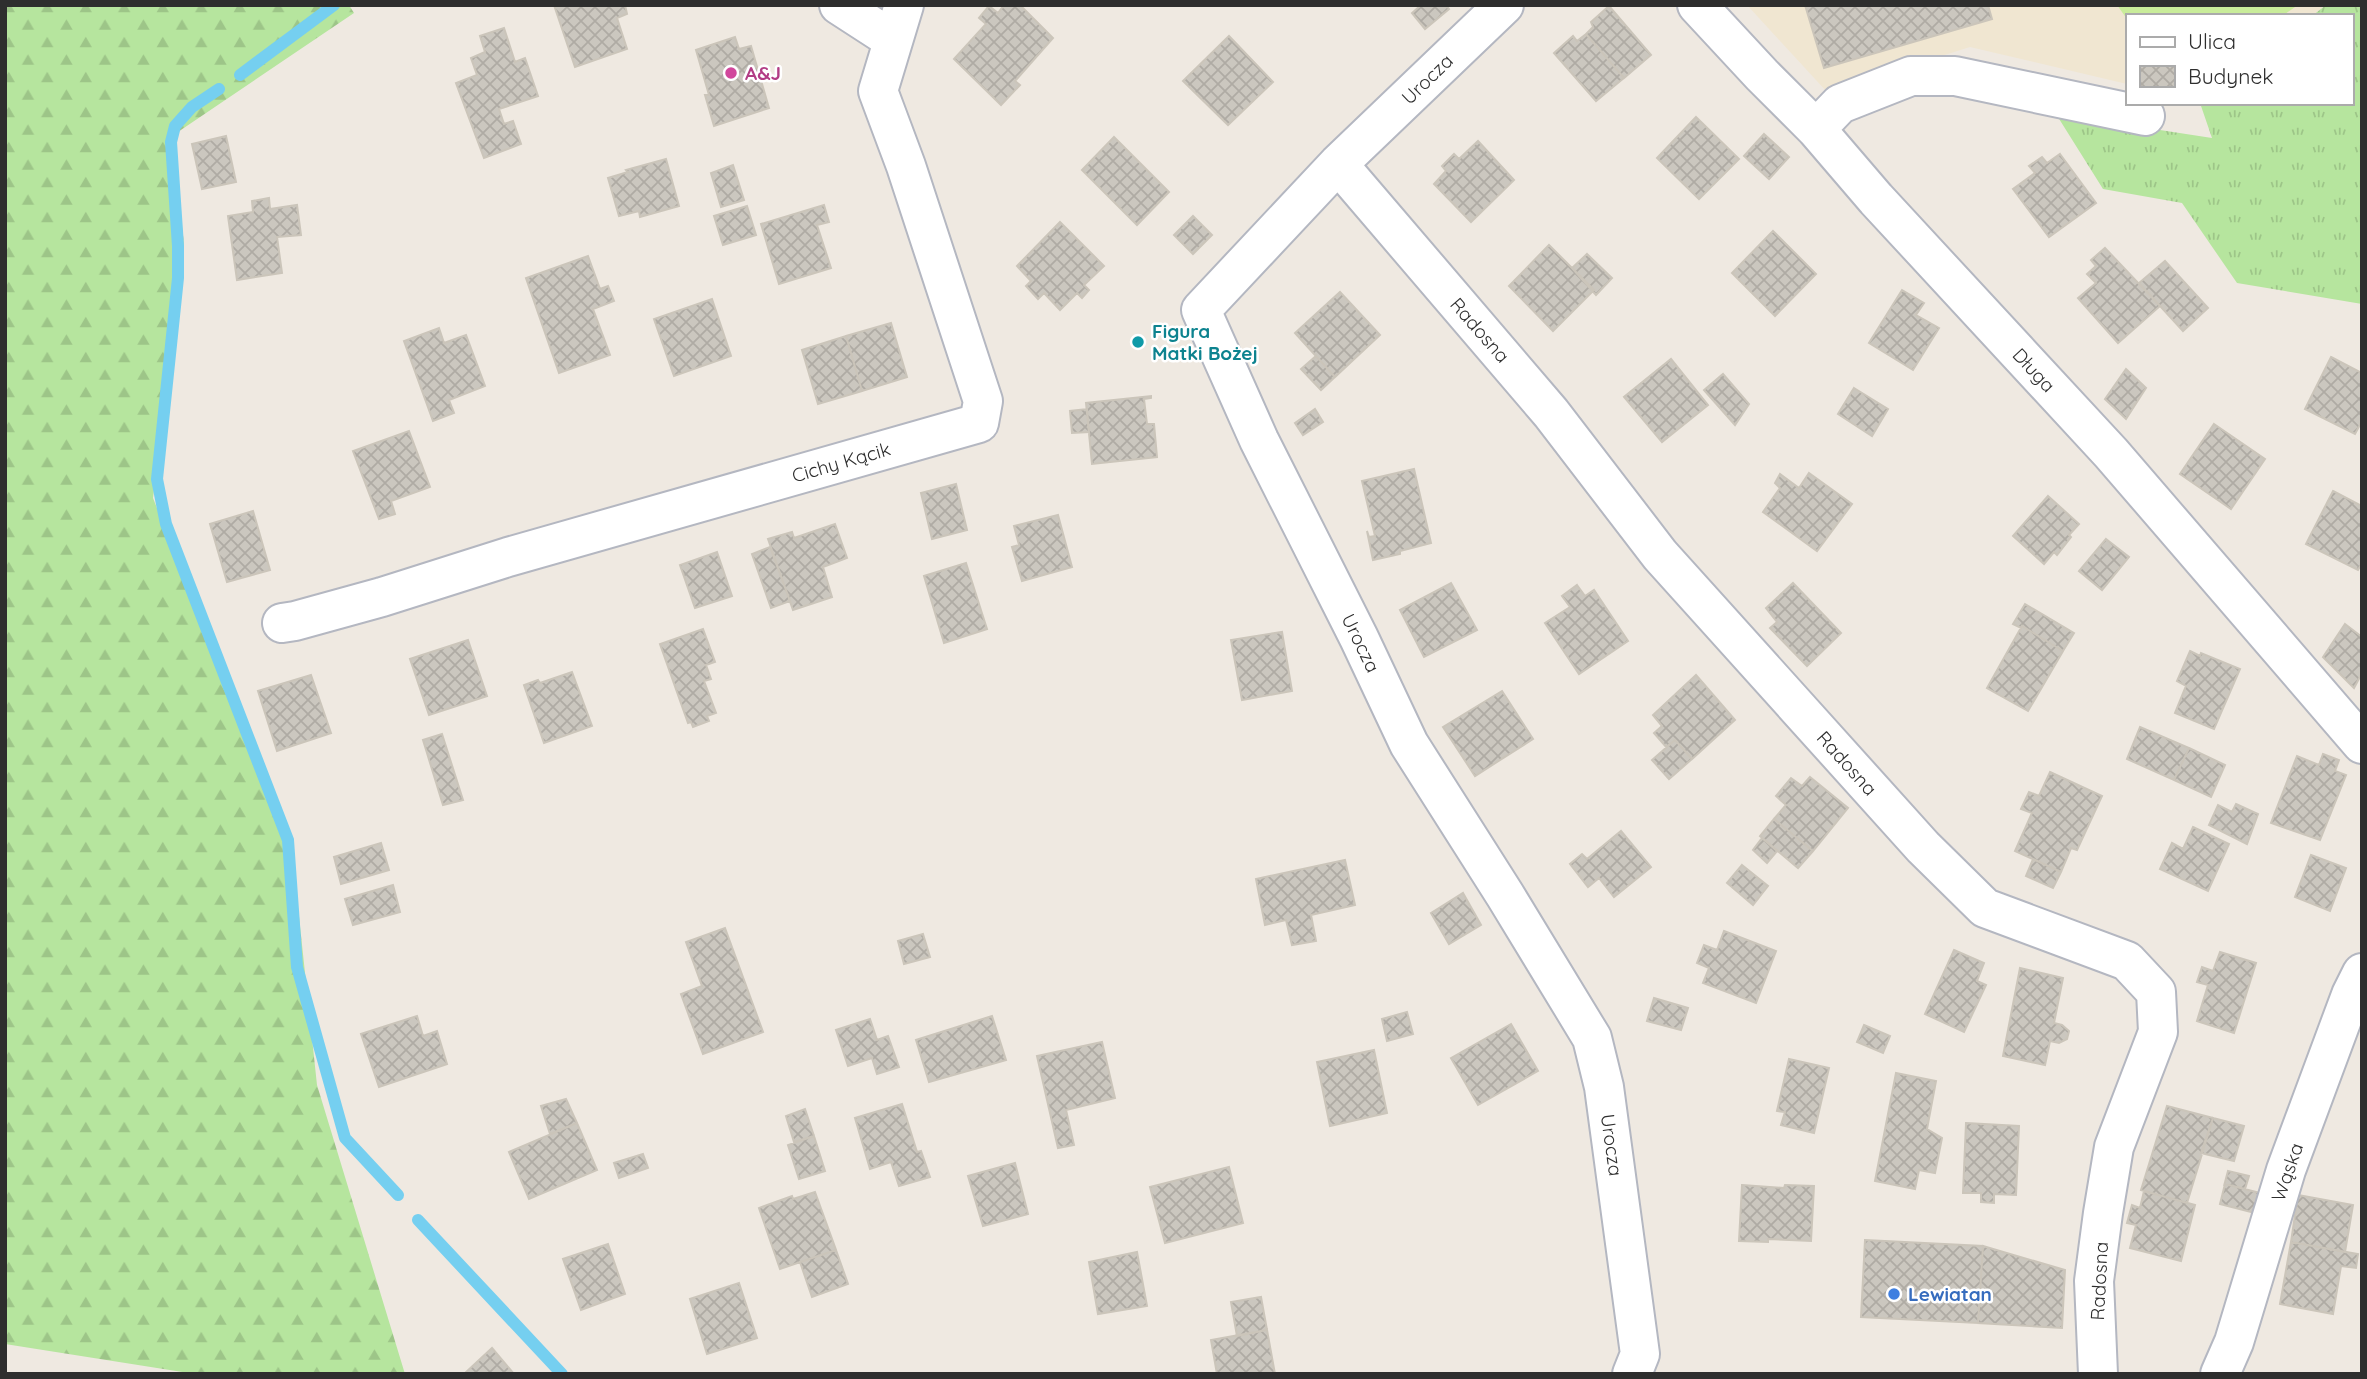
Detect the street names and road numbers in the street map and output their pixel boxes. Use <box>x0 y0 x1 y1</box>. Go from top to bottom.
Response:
street label: Urocza <box>1396 49 1458 109</box>
street label: Radosna <box>1445 292 1515 368</box>
street label: Długa <box>2008 343 2060 397</box>
street label: Cichy Kącik <box>789 436 893 488</box>
street label: Urocza <box>1337 610 1385 676</box>
street label: Radosna <box>1812 726 1882 800</box>
street label: Urocza <box>1596 1112 1628 1178</box>
street label: Wąska <box>2266 1140 2308 1204</box>
street label: Radosna <box>2085 1241 2113 1321</box>

